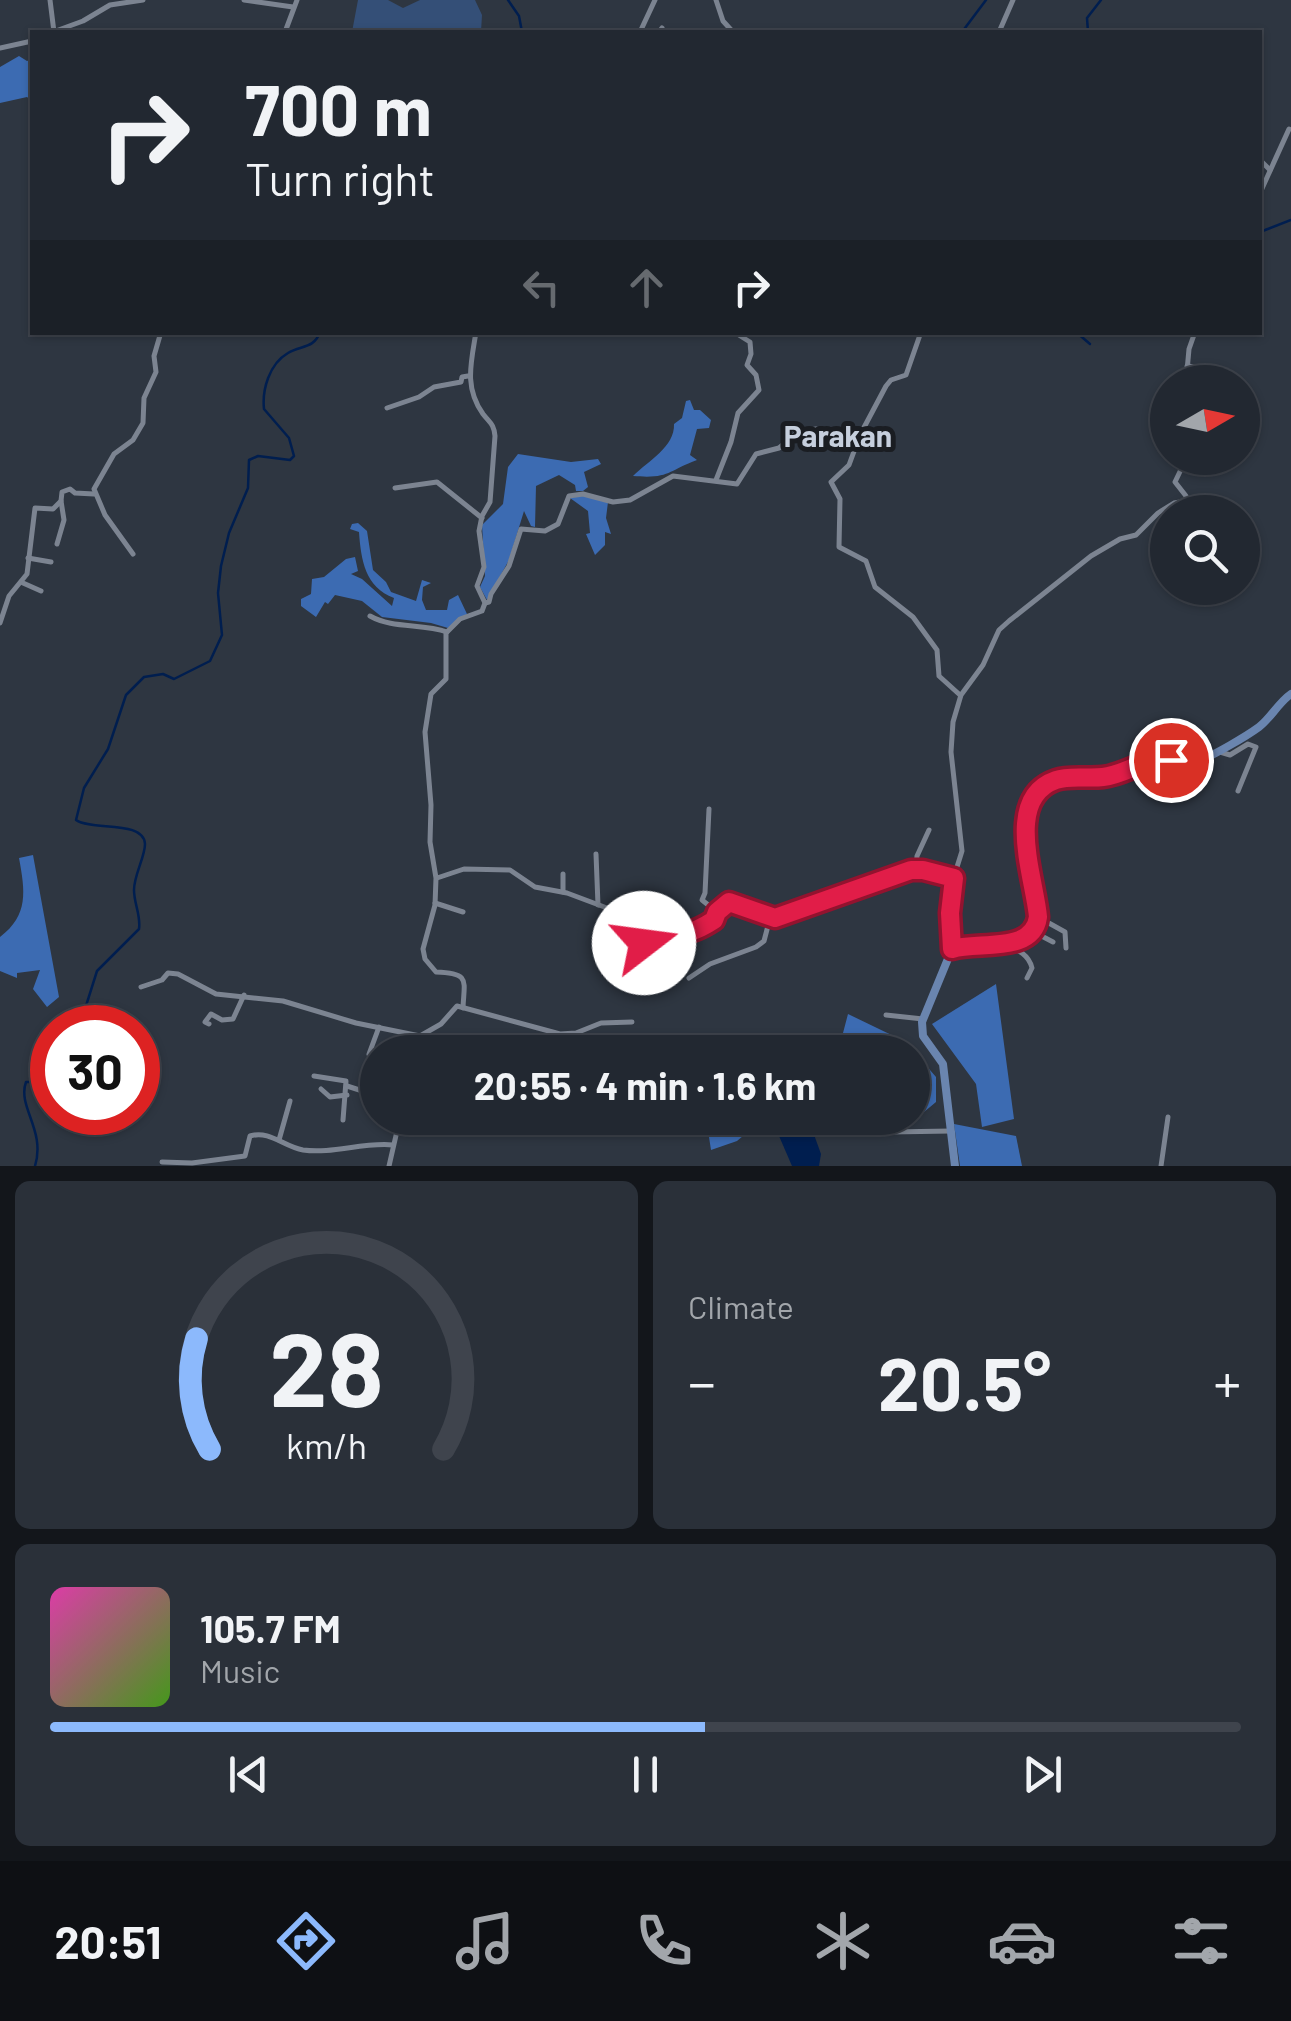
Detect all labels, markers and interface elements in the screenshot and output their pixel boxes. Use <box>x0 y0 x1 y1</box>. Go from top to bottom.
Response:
text: 700 m <box>245 66 432 150</box>
icon: right <box>80 70 210 200</box>
text: Turn right <box>245 151 435 205</box>
icon: left <box>514 260 569 315</box>
icon: ahead <box>619 260 674 315</box>
icon: right <box>724 260 779 315</box>
north arrow <box>1150 365 1260 475</box>
map controls <box>1150 365 1260 605</box>
district label: Parakan <box>784 417 892 453</box>
button: search <box>1150 495 1260 605</box>
pin <box>1129 718 1214 803</box>
icon: arrive <box>1144 733 1199 788</box>
position arrow <box>592 891 696 995</box>
speed limit sign: 30 <box>30 1005 160 1135</box>
text: 20:55 · 4 min · 1.6 km <box>474 1062 816 1108</box>
text: Climate <box>688 1287 794 1325</box>
text: 28 <box>269 1303 384 1428</box>
text: 20.5° <box>878 1336 1051 1426</box>
text: − <box>688 1348 716 1414</box>
text: + <box>1213 1348 1241 1414</box>
text: km/h <box>286 1423 367 1466</box>
text: 105.7 FM <box>200 1605 341 1651</box>
text: Music <box>200 1651 280 1689</box>
icon: previous <box>221 1747 276 1802</box>
icon: pause <box>618 1747 673 1802</box>
icon: next <box>1015 1747 1070 1802</box>
icon: directions <box>271 1906 341 1976</box>
icon: music <box>450 1906 520 1976</box>
icon: phone <box>629 1906 699 1976</box>
icon: climate <box>808 1906 878 1976</box>
icon: car <box>987 1906 1057 1976</box>
icon: filters <box>1166 1906 1236 1976</box>
text: 20:51 <box>55 1914 161 1968</box>

